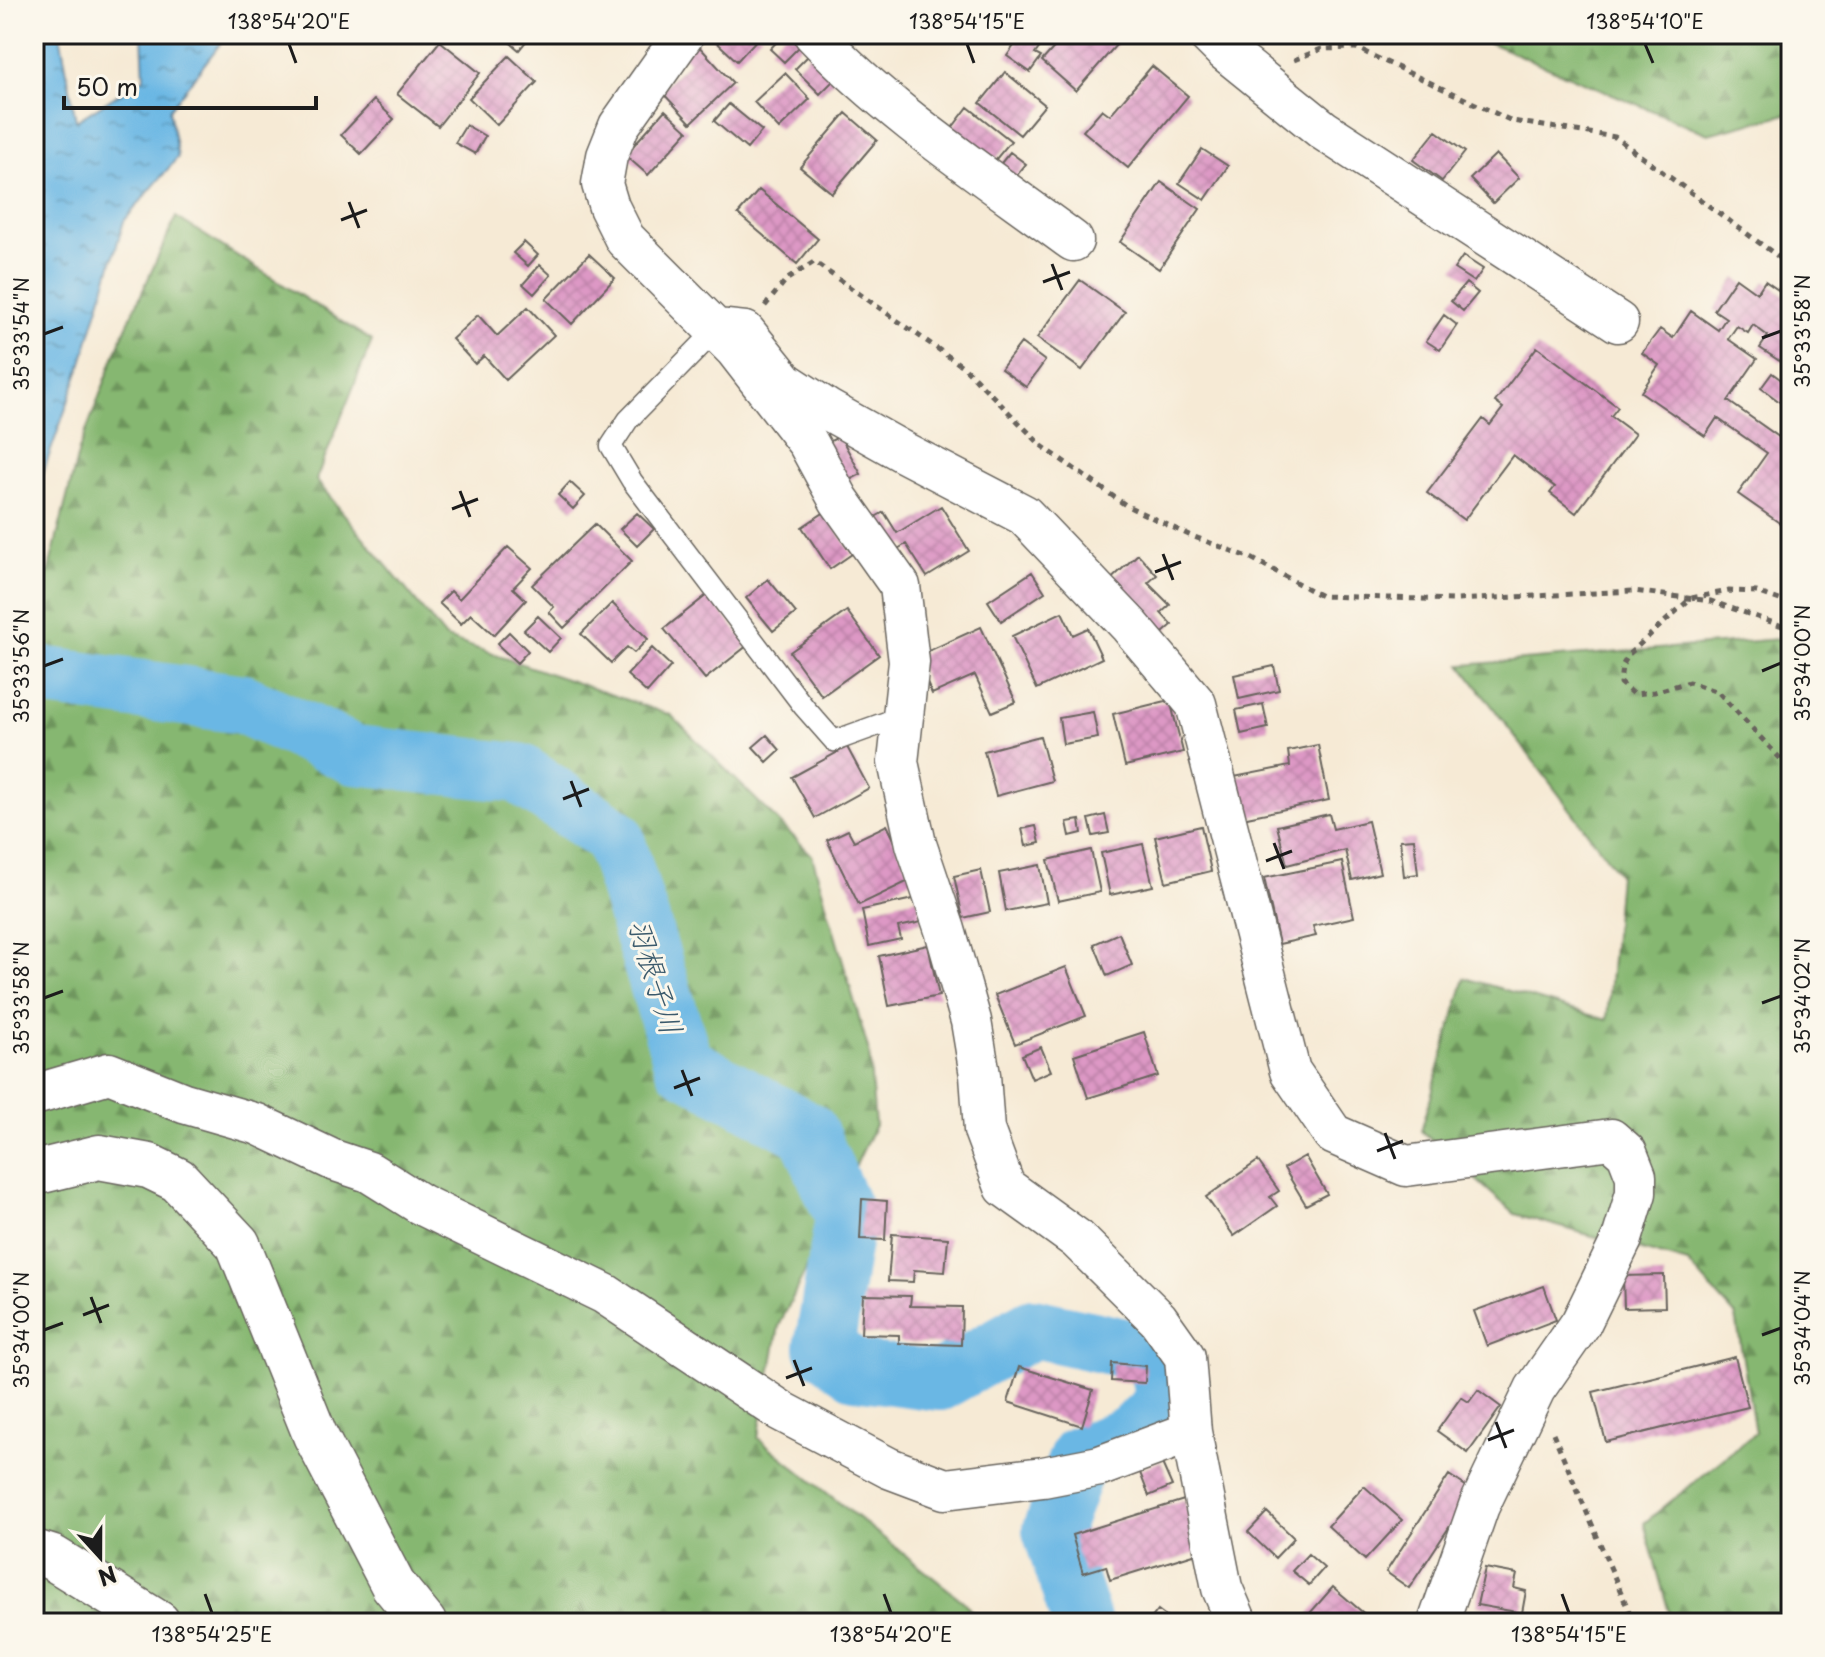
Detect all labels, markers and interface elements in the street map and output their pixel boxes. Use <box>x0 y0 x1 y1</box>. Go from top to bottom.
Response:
text: 138°54'20"E <box>228 6 350 36</box>
text: 138°54'15"E <box>909 6 1025 36</box>
text: 138°54'10"E <box>1586 6 1704 36</box>
scale bar <box>64 60 316 110</box>
text: 50 m <box>76 68 138 104</box>
text: 35°33'58"N <box>1787 274 1817 388</box>
text: 35°33'54"N <box>6 277 36 391</box>
text: 35°34'00"N <box>1787 604 1817 722</box>
text: 35°33'56"N <box>6 609 36 723</box>
water label: 羽根子川 <box>618 912 696 1040</box>
text: 35°34'02"N <box>1787 938 1817 1054</box>
text: 35°33'58"N <box>6 941 36 1055</box>
text: 35°34'04"N <box>1787 1270 1817 1386</box>
text: 35°34'00"N <box>6 1271 36 1389</box>
north arrow <box>60 1517 140 1597</box>
text: N <box>94 1559 122 1596</box>
text: 138°54'25"E <box>152 1619 272 1649</box>
text: 138°54'20"E <box>830 1619 952 1649</box>
text: 138°54'15"E <box>1511 1619 1627 1649</box>

